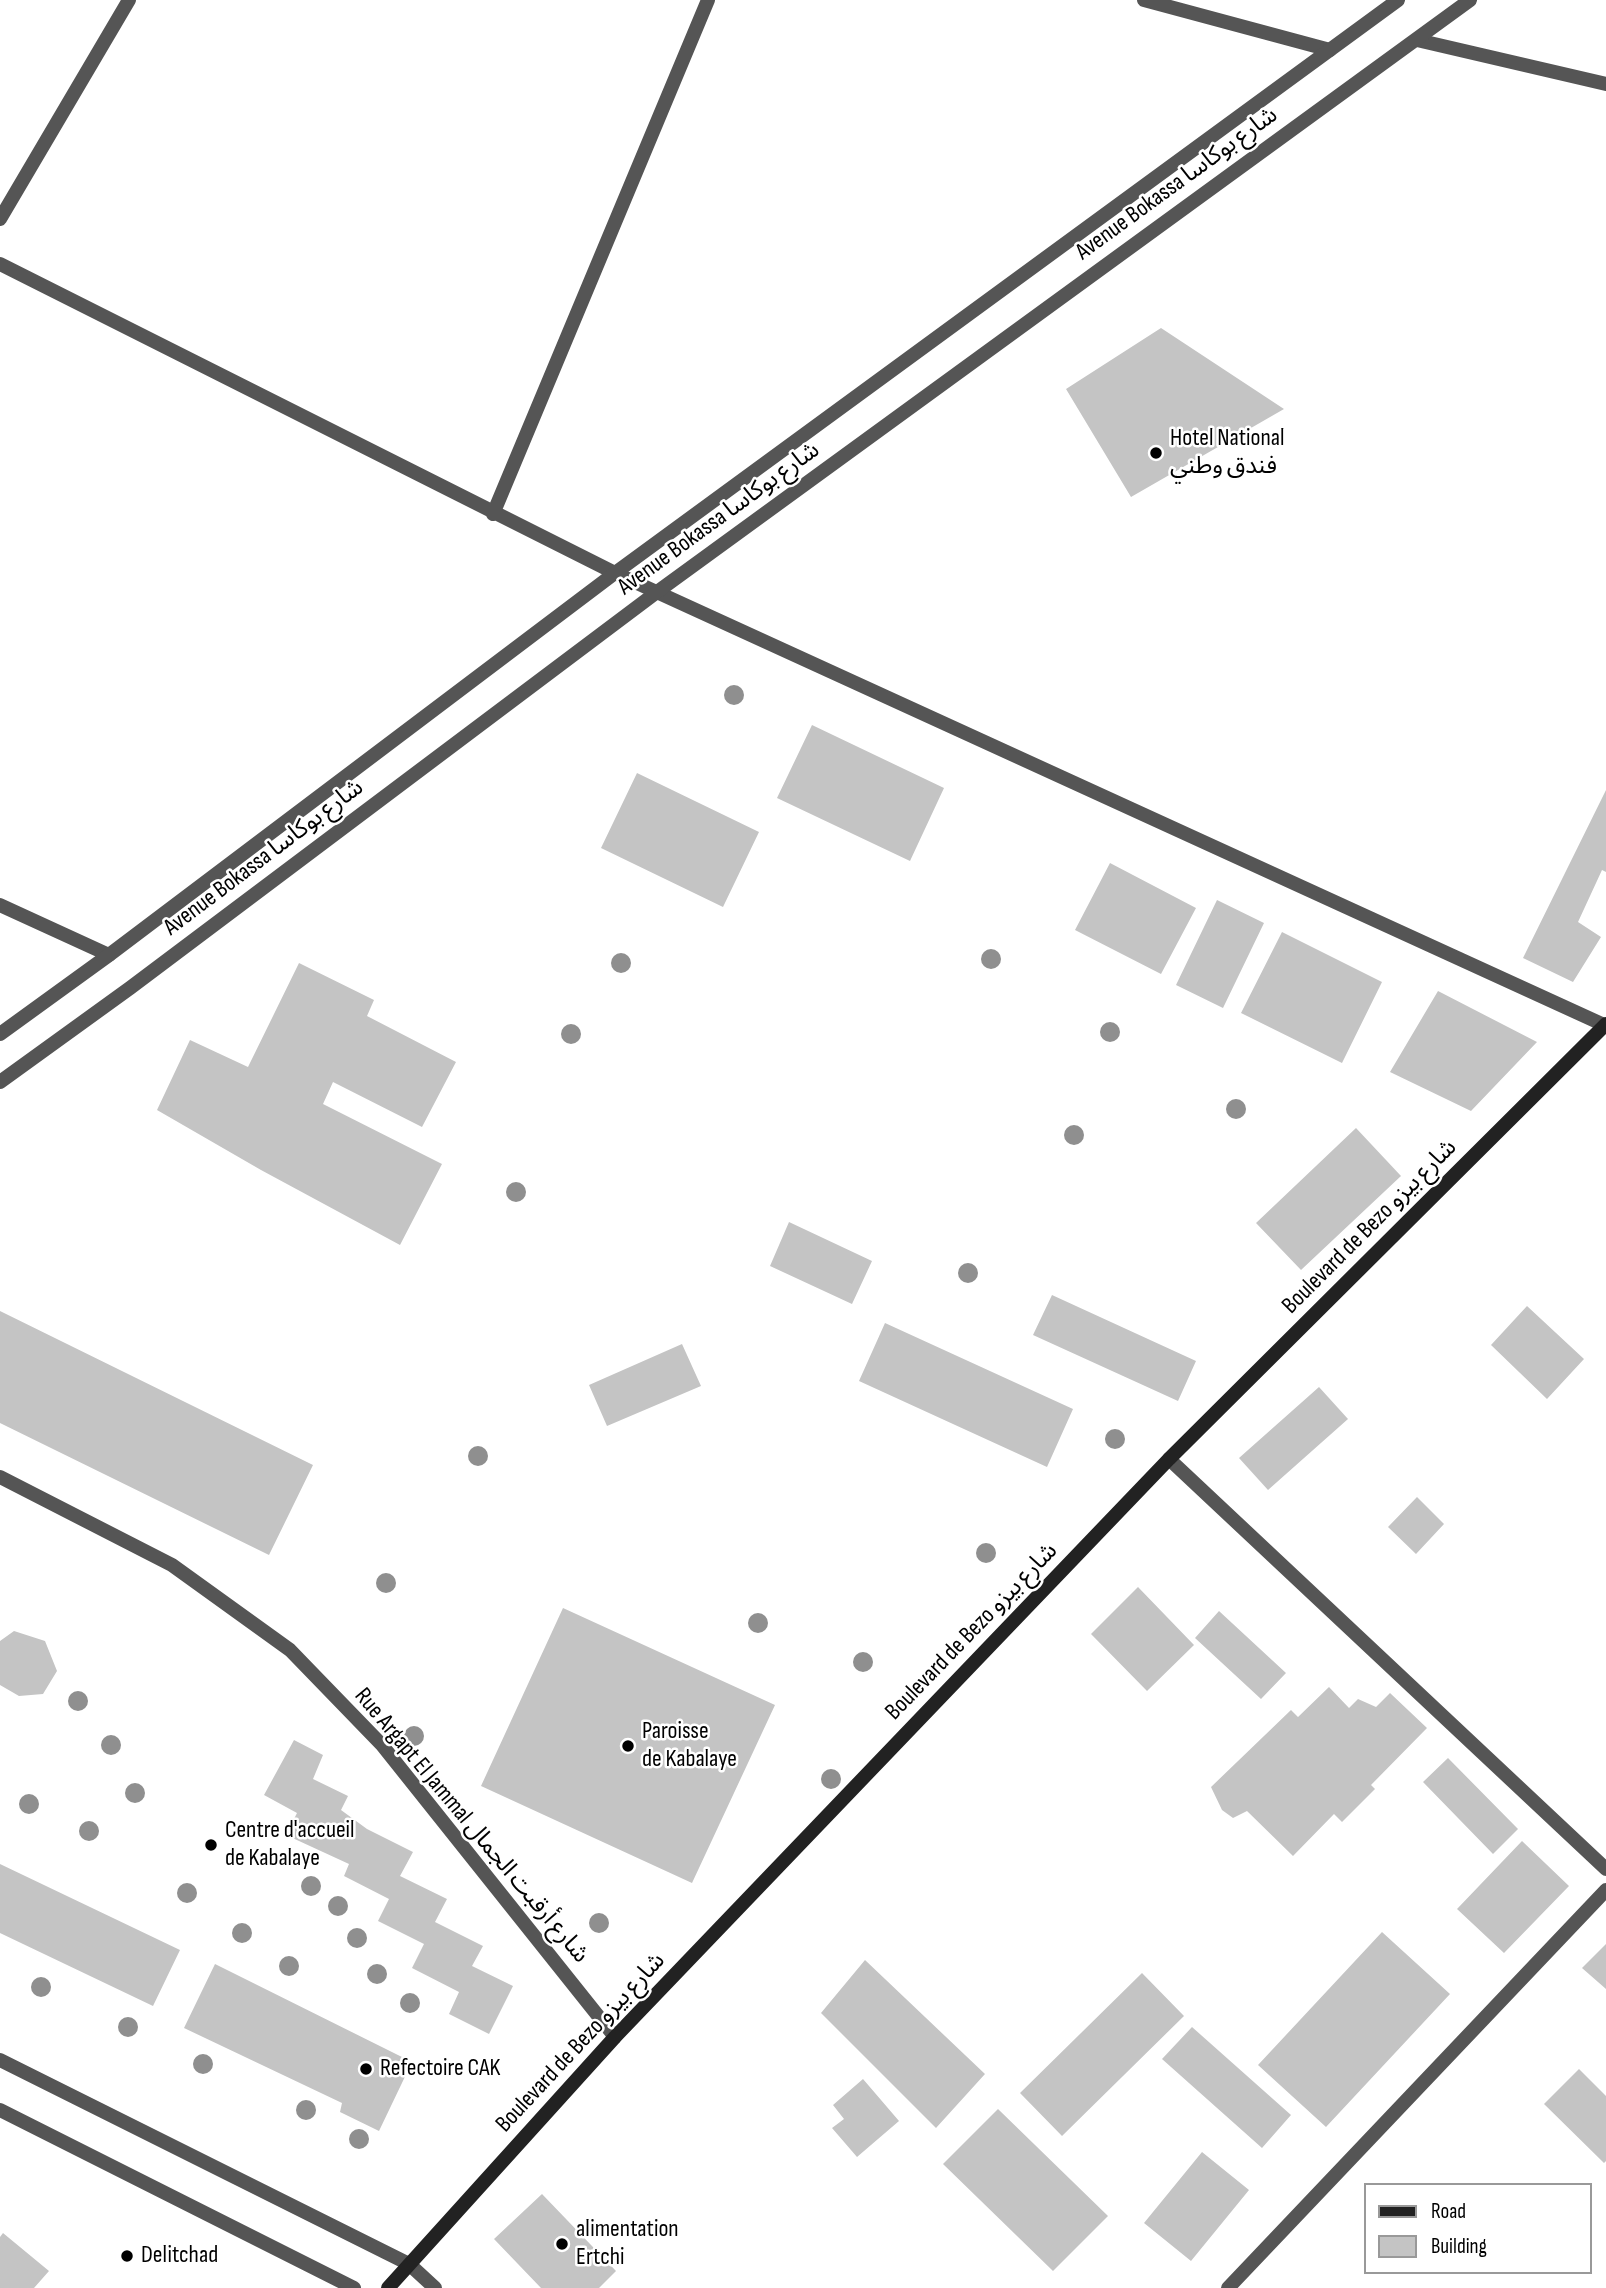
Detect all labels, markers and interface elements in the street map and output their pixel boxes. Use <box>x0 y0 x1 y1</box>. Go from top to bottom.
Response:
street label: Avenue Bokassa شارع بوكاسا <box>1070 101 1284 267</box>
place label: Hotel National فندق وطني <box>1170 425 1284 481</box>
street label: Avenue Bokassa شارع بوكاسا <box>612 436 826 602</box>
marker: Hotel National فندق وطني <box>1148 445 1164 461</box>
street label: Avenue Bokassa شارع بوكاسا <box>158 774 370 942</box>
street label: Boulevard de Bezo شارع بيزو <box>1277 1134 1463 1320</box>
street label: Boulevard de Bezo شارع بيزو <box>880 1537 1064 1727</box>
street label: Rue Argapt El Jammal شارع أرقبت الجمال <box>348 1683 594 1969</box>
place label: Paroisse de Kabalaye <box>642 1718 737 1774</box>
marker: Paroisse de Kabalaye <box>620 1738 636 1754</box>
place label: Centre d'accueil de Kabalaye <box>225 1817 355 1873</box>
marker: Centre d'accueil de Kabalaye <box>203 1837 219 1853</box>
street label: Boulevard de Bezo شارع بيزو <box>490 1947 672 2139</box>
place label: Refectoire CAK <box>380 2055 500 2083</box>
marker: Refectoire CAK <box>358 2061 374 2077</box>
legend <box>1364 2183 1592 2274</box>
text: Road <box>1431 2199 1466 2224</box>
place label: alimentation Ertchi <box>576 2216 679 2272</box>
text: Building <box>1431 2234 1487 2259</box>
marker: alimentation Ertchi <box>554 2236 570 2252</box>
place label: Delitchad <box>141 2242 218 2270</box>
marker: Delitchad <box>119 2248 135 2264</box>

